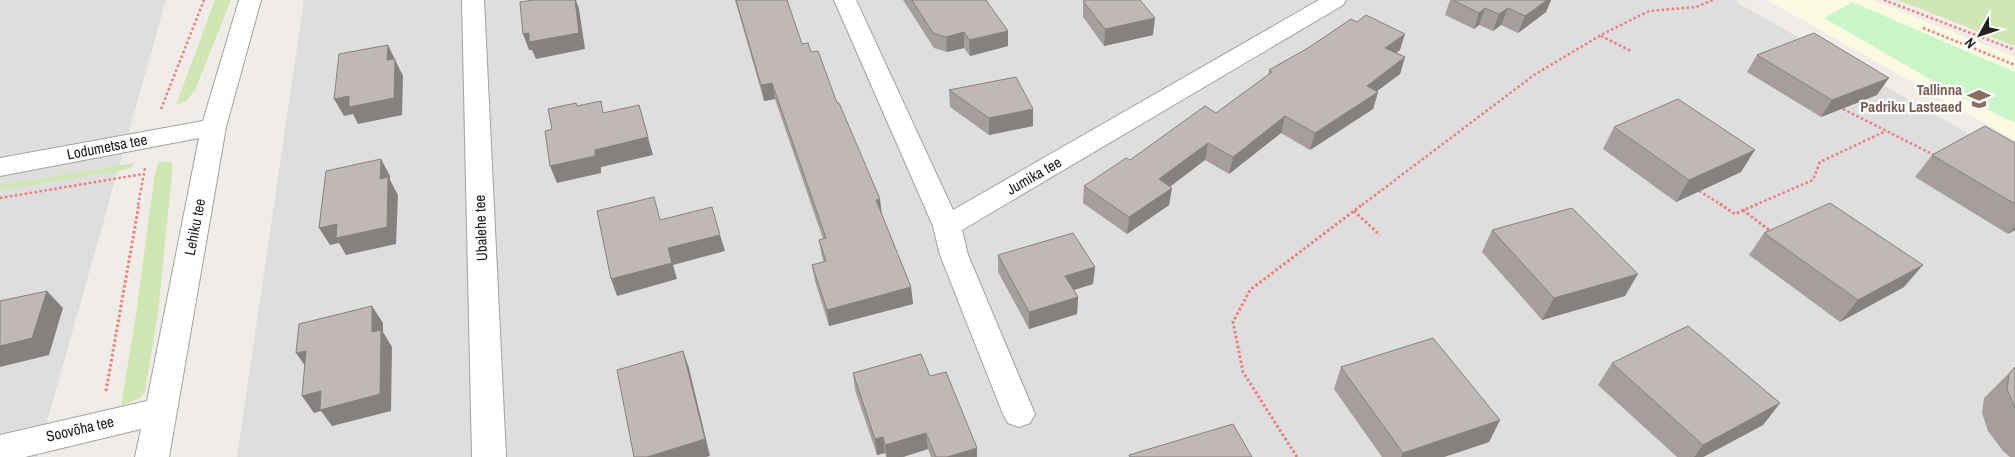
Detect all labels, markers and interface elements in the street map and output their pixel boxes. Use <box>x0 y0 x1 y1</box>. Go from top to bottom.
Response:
north arrow <box>1955 10 2005 60</box>
text: N <box>1960 34 1980 52</box>
place label: Tallinna Padriku Lasteaed <box>1860 79 1962 117</box>
school or university icon: Tallinna Padriku Lasteaed <box>1966 86 1992 112</box>
street label: Lodumetsa tee <box>65 128 149 165</box>
street label: Jumika tee <box>1002 151 1065 200</box>
street label: Ubalehe tee <box>469 194 492 262</box>
street label: Lehiku tee <box>179 197 210 257</box>
street label: Soovõha tee <box>44 410 116 447</box>

